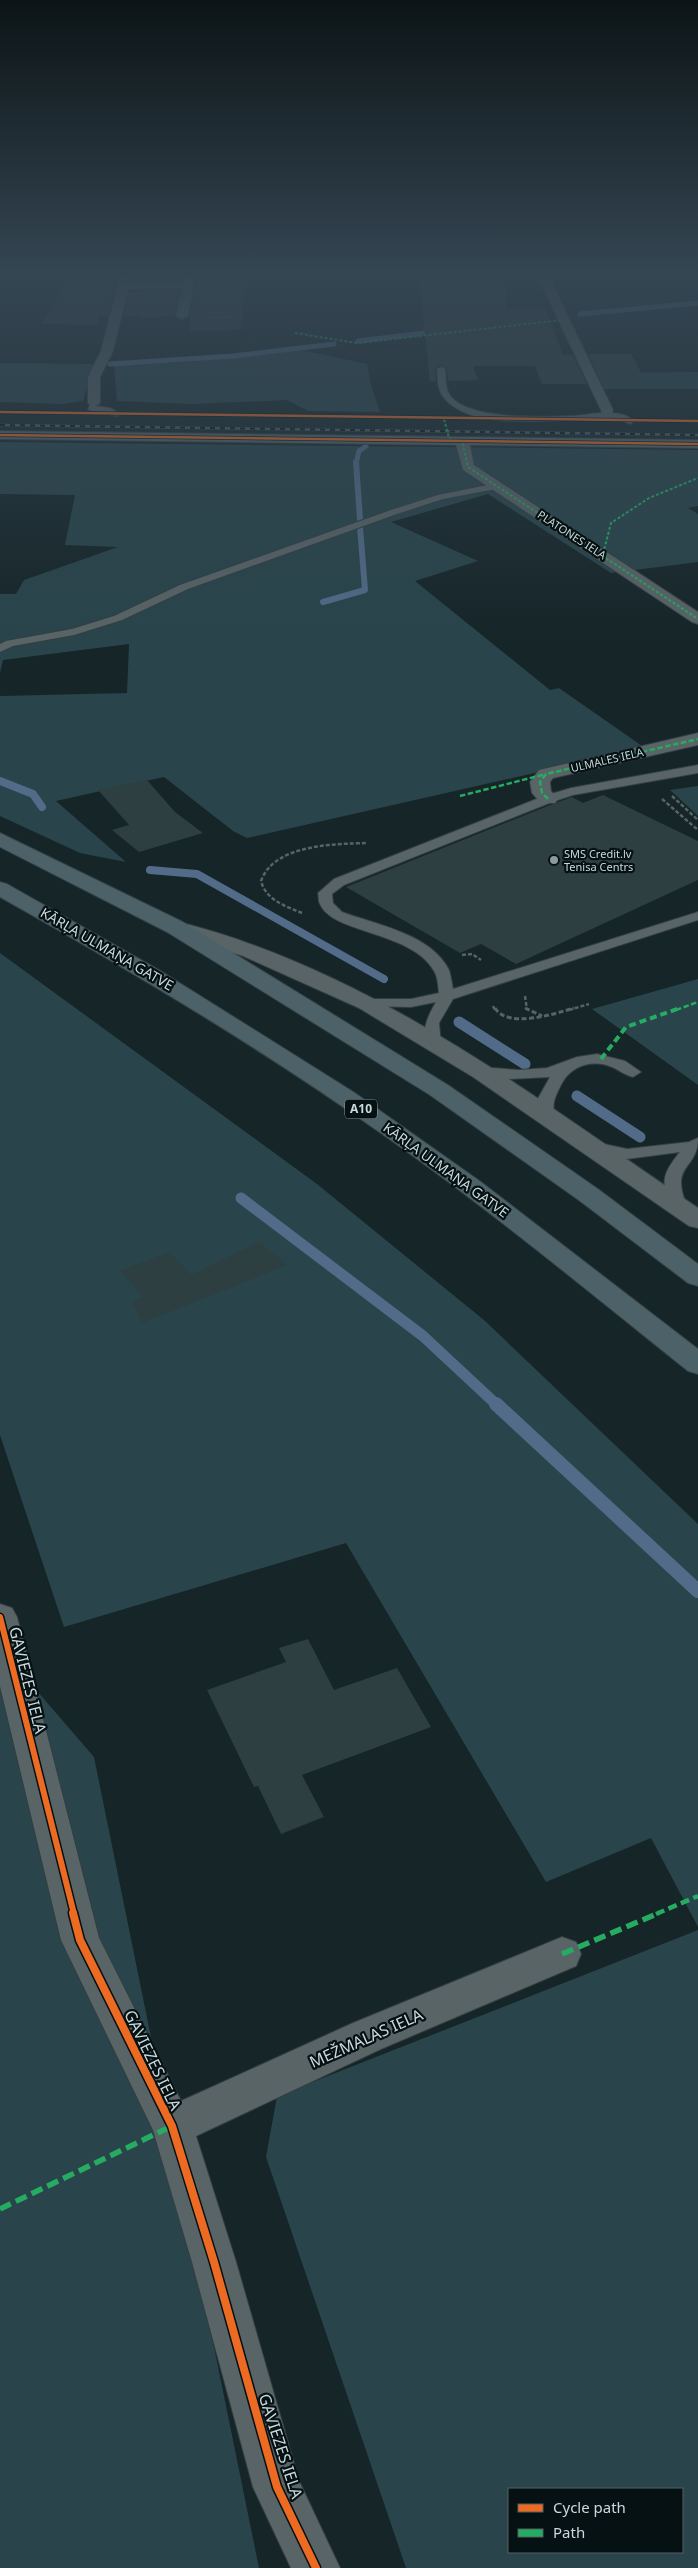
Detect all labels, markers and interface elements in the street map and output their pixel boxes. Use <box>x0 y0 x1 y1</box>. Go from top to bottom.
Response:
street label: PLATONES IELA <box>535 507 610 563</box>
street label: ULMALES IELA <box>569 744 646 775</box>
place label: SMS Credit.lv Tenisa Centrs <box>564 846 633 874</box>
marker: SMS Credit.lv Tenisa Centrs <box>548 854 560 866</box>
street label: KĀRĻA ULMAŅA GATVE <box>37 903 177 994</box>
road number: A10 <box>345 1100 377 1118</box>
street label: KĀRĻA ULMAŅA GATVE <box>380 1118 513 1222</box>
street label: GAVIEZES IELA <box>4 1624 52 1736</box>
street label: MEŽMALAS IELA <box>306 2003 427 2073</box>
street label: GAVIEZES IELA <box>119 2006 187 2115</box>
street label: GAVIEZES IELA <box>254 2391 309 2502</box>
legend <box>508 2488 683 2553</box>
text: Cycle path <box>553 2497 626 2517</box>
text: Path <box>553 2522 585 2542</box>

